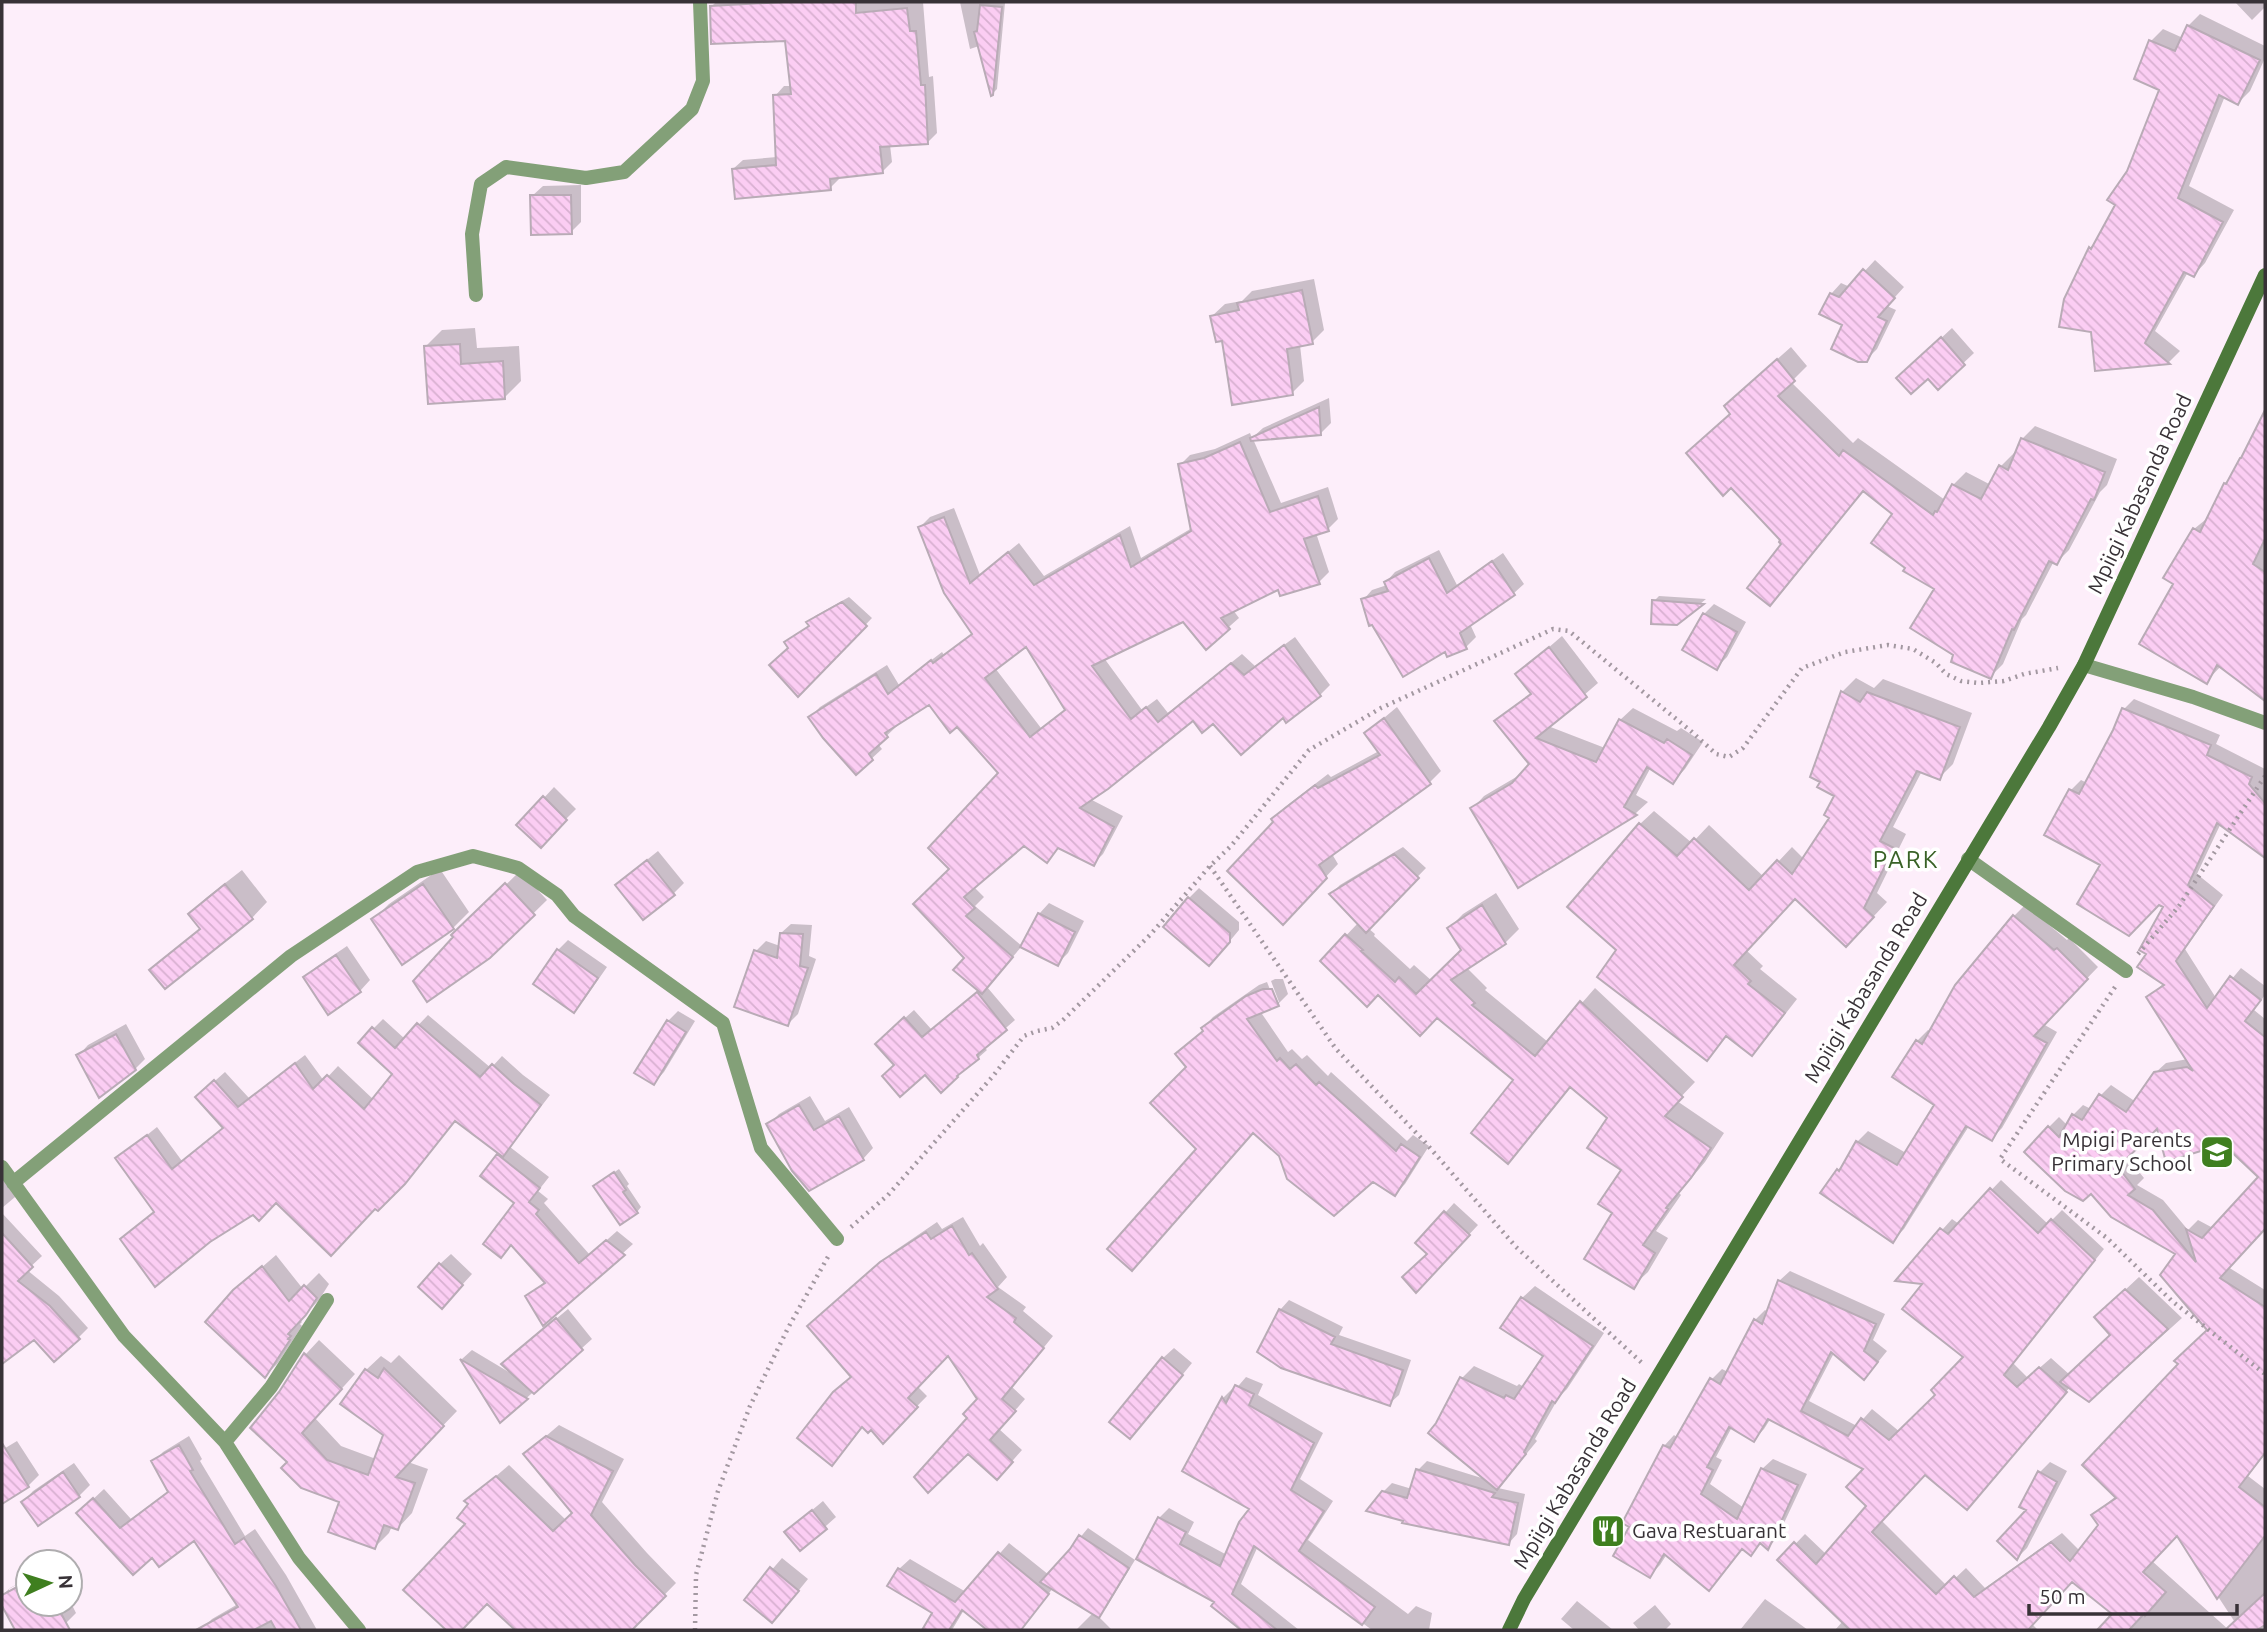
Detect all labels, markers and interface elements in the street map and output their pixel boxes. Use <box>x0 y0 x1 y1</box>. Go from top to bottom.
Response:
street label: Mpiigi Kabasanda Road <box>2082 390 2196 597</box>
district label: PARK <box>1873 846 1939 873</box>
street label: Mpiigi Kabasanda Road <box>1799 888 1931 1087</box>
place label: Mpigi Parents Primary School <box>2051 1127 2192 1175</box>
school or university icon: Mpigi Parents Primary School <box>2198 1133 2236 1171</box>
street label: Mpiigi Kabasanda Road <box>1508 1374 1640 1573</box>
restaurant icon: Gava Restuarant <box>1589 1512 1627 1550</box>
place label: Gava Restuarant <box>1632 1518 1786 1542</box>
north arrow <box>14 1548 84 1618</box>
scale bar <box>2029 1572 2237 1616</box>
text: N <box>54 1574 77 1590</box>
text: 50 m <box>2039 1584 2086 1608</box>

